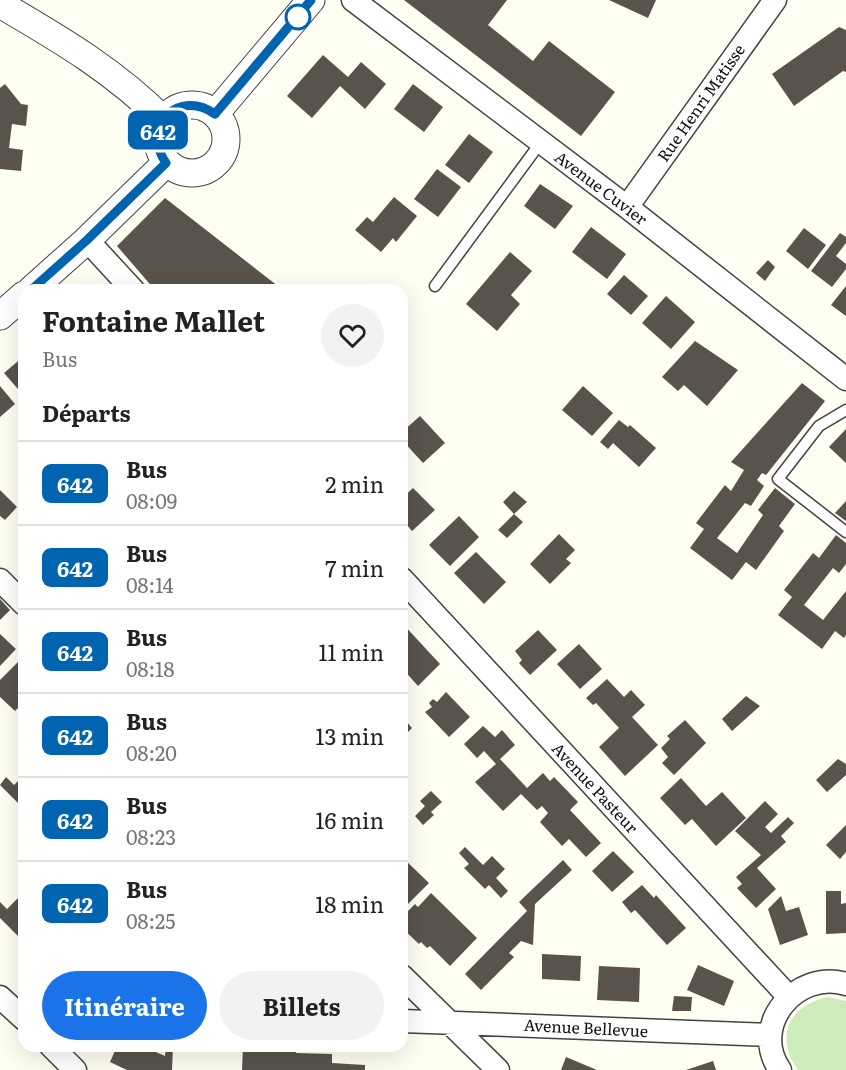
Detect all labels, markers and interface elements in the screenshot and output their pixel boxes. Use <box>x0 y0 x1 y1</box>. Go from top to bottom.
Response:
unlabelled marker <box>285 4 311 30</box>
street label: Rue Henri Matisse <box>651 39 750 166</box>
line badge: 642 <box>124 110 192 150</box>
text: 642 <box>140 115 176 146</box>
street label: Avenue Cuvier <box>550 144 653 230</box>
text: Fontaine Mallet <box>42 299 265 341</box>
button: heart <box>321 304 384 367</box>
text: Bus <box>42 343 77 373</box>
text: Départs <box>42 396 131 429</box>
text: Bus <box>126 452 167 485</box>
text: 2 min <box>325 467 384 500</box>
text: 642 <box>57 468 93 499</box>
text: 08:09 <box>126 485 177 515</box>
text: Bus <box>126 536 167 569</box>
text: 7 min <box>325 551 384 584</box>
text: 642 <box>57 552 93 583</box>
text: 08:14 <box>126 569 174 599</box>
text: Bus <box>126 620 167 653</box>
text: 11 min <box>318 635 384 668</box>
text: 642 <box>57 636 93 667</box>
text: 08:18 <box>126 653 174 683</box>
text: Bus <box>126 704 167 737</box>
text: 13 min <box>315 719 384 752</box>
text: 642 <box>57 720 93 751</box>
street label: Avenue Pasteur <box>547 736 645 839</box>
text: 08:20 <box>126 737 177 767</box>
text: Bus <box>126 788 167 821</box>
text: 16 min <box>316 803 384 836</box>
text: 642 <box>57 804 93 835</box>
text: 08:23 <box>126 821 176 851</box>
text: Bus <box>126 872 167 905</box>
text: 18 min <box>315 887 384 920</box>
text: 642 <box>57 888 93 919</box>
text: 08:25 <box>126 905 175 935</box>
button: Itinéraire <box>42 971 207 1040</box>
button: Billets <box>219 971 384 1040</box>
street label: Avenue Bellevue <box>523 1012 649 1042</box>

